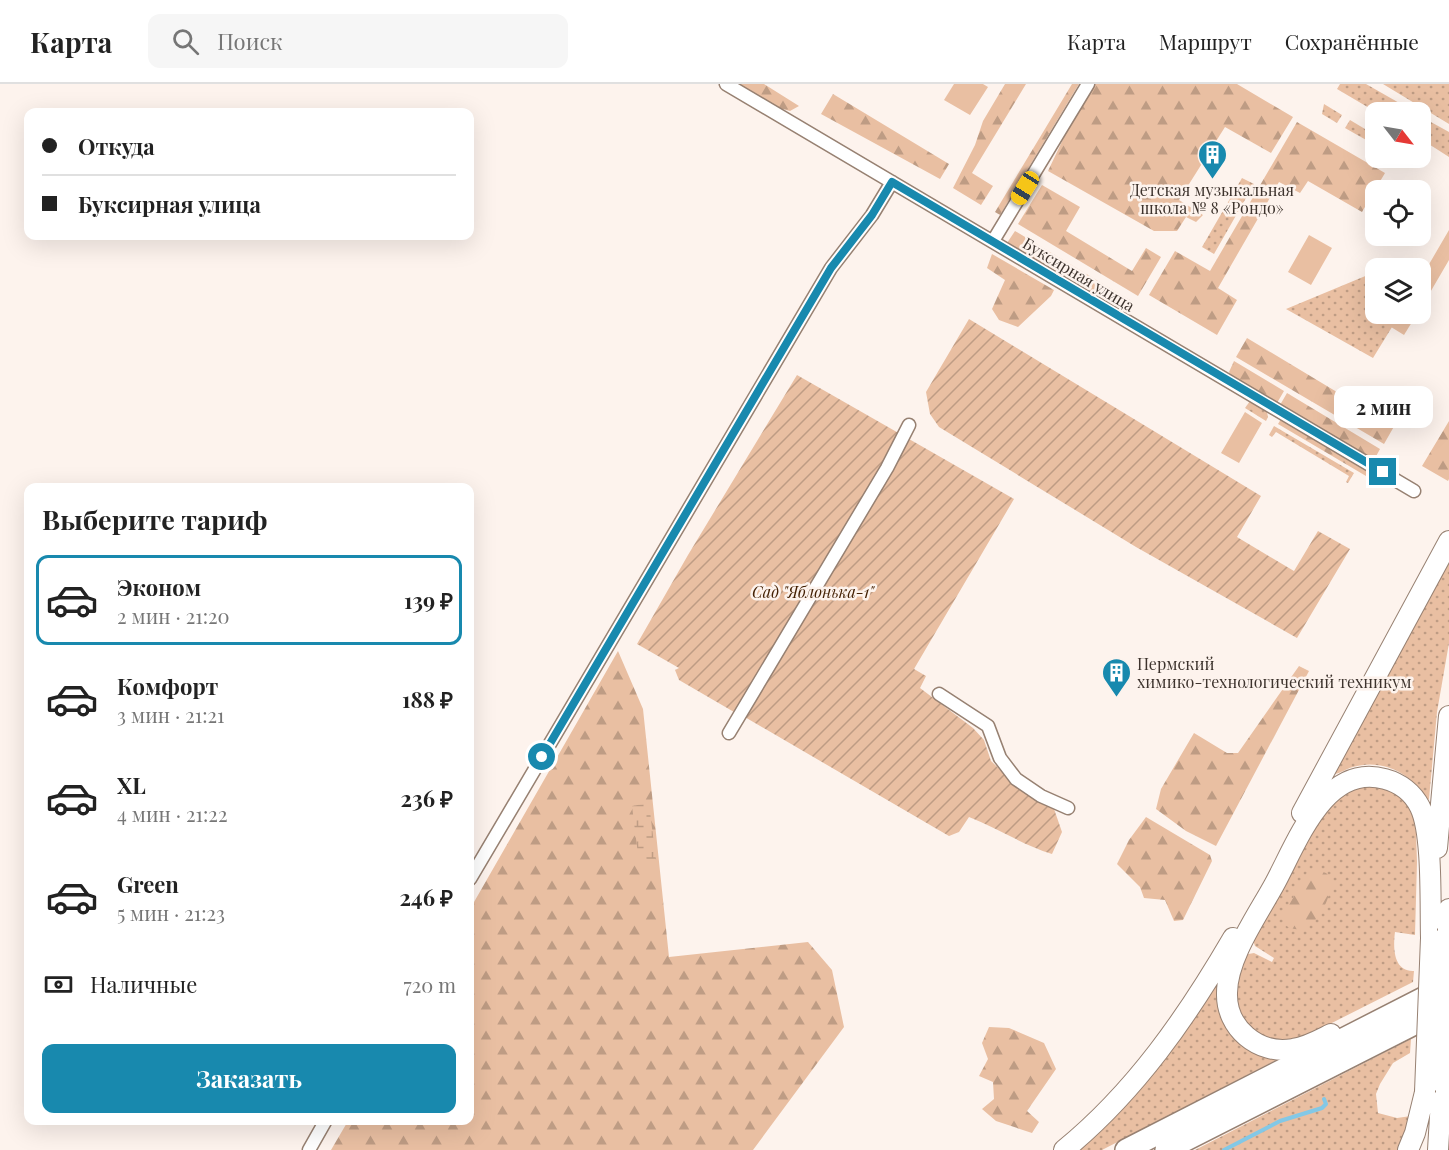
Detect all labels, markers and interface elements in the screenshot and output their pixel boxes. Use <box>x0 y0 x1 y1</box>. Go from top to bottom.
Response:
search box <box>148 14 568 68</box>
text: Карта <box>30 23 112 60</box>
icon: search <box>169 25 202 58</box>
text: Поиск <box>217 26 283 56</box>
text: Карта <box>1067 27 1126 55</box>
text: Маршрут <box>1159 27 1252 55</box>
text: Сохранённые <box>1285 27 1419 55</box>
north arrow <box>1365 102 1431 168</box>
map controls <box>1365 102 1431 324</box>
text: Откуда <box>78 131 155 161</box>
building icon: Детская музыкальная школа № 8 «Рондо» <box>1196 138 1228 180</box>
car <box>1008 168 1042 208</box>
place label: Детская музыкальная школа № 8 «Рондо» <box>1130 179 1294 218</box>
button: locate <box>1365 180 1431 246</box>
text: Буксирная улица <box>78 189 261 219</box>
street label: Буксирная улица <box>1019 232 1139 316</box>
button: layers <box>1365 258 1431 324</box>
callout: 2 мин <box>1334 385 1432 427</box>
text: 2 мин <box>1356 393 1411 420</box>
route end <box>1369 458 1396 485</box>
text: Выберите тариф <box>42 501 268 537</box>
text: Эконом <box>117 572 201 602</box>
icon: car <box>45 573 99 627</box>
park label: Сад "Яблонька-1" <box>752 581 875 602</box>
text: 139 ₽ <box>404 585 453 615</box>
text: 2 мин · 21:20 <box>117 602 230 629</box>
place label: Пермский химико-технологический техникум <box>1137 653 1412 692</box>
building icon: Пермский химико-технологический техникум <box>1100 656 1132 698</box>
text: Комфорт <box>117 671 218 701</box>
icon: car <box>45 672 99 726</box>
text: 188 ₽ <box>402 684 453 714</box>
text: 3 мин · 21:21 <box>117 701 224 728</box>
route start <box>528 743 555 770</box>
text: XL <box>117 770 146 800</box>
icon: car <box>45 771 99 825</box>
text: 236 ₽ <box>400 783 453 813</box>
text: 4 мин · 21:22 <box>117 800 228 827</box>
text: Green <box>117 869 179 899</box>
icon: car <box>45 870 99 924</box>
text: 246 ₽ <box>400 882 453 912</box>
text: 5 мин · 21:23 <box>117 899 225 926</box>
icon: cash <box>42 968 75 1001</box>
text: Наличные <box>90 969 197 999</box>
text: 720 m <box>404 971 456 998</box>
button: Заказать <box>42 1044 456 1113</box>

